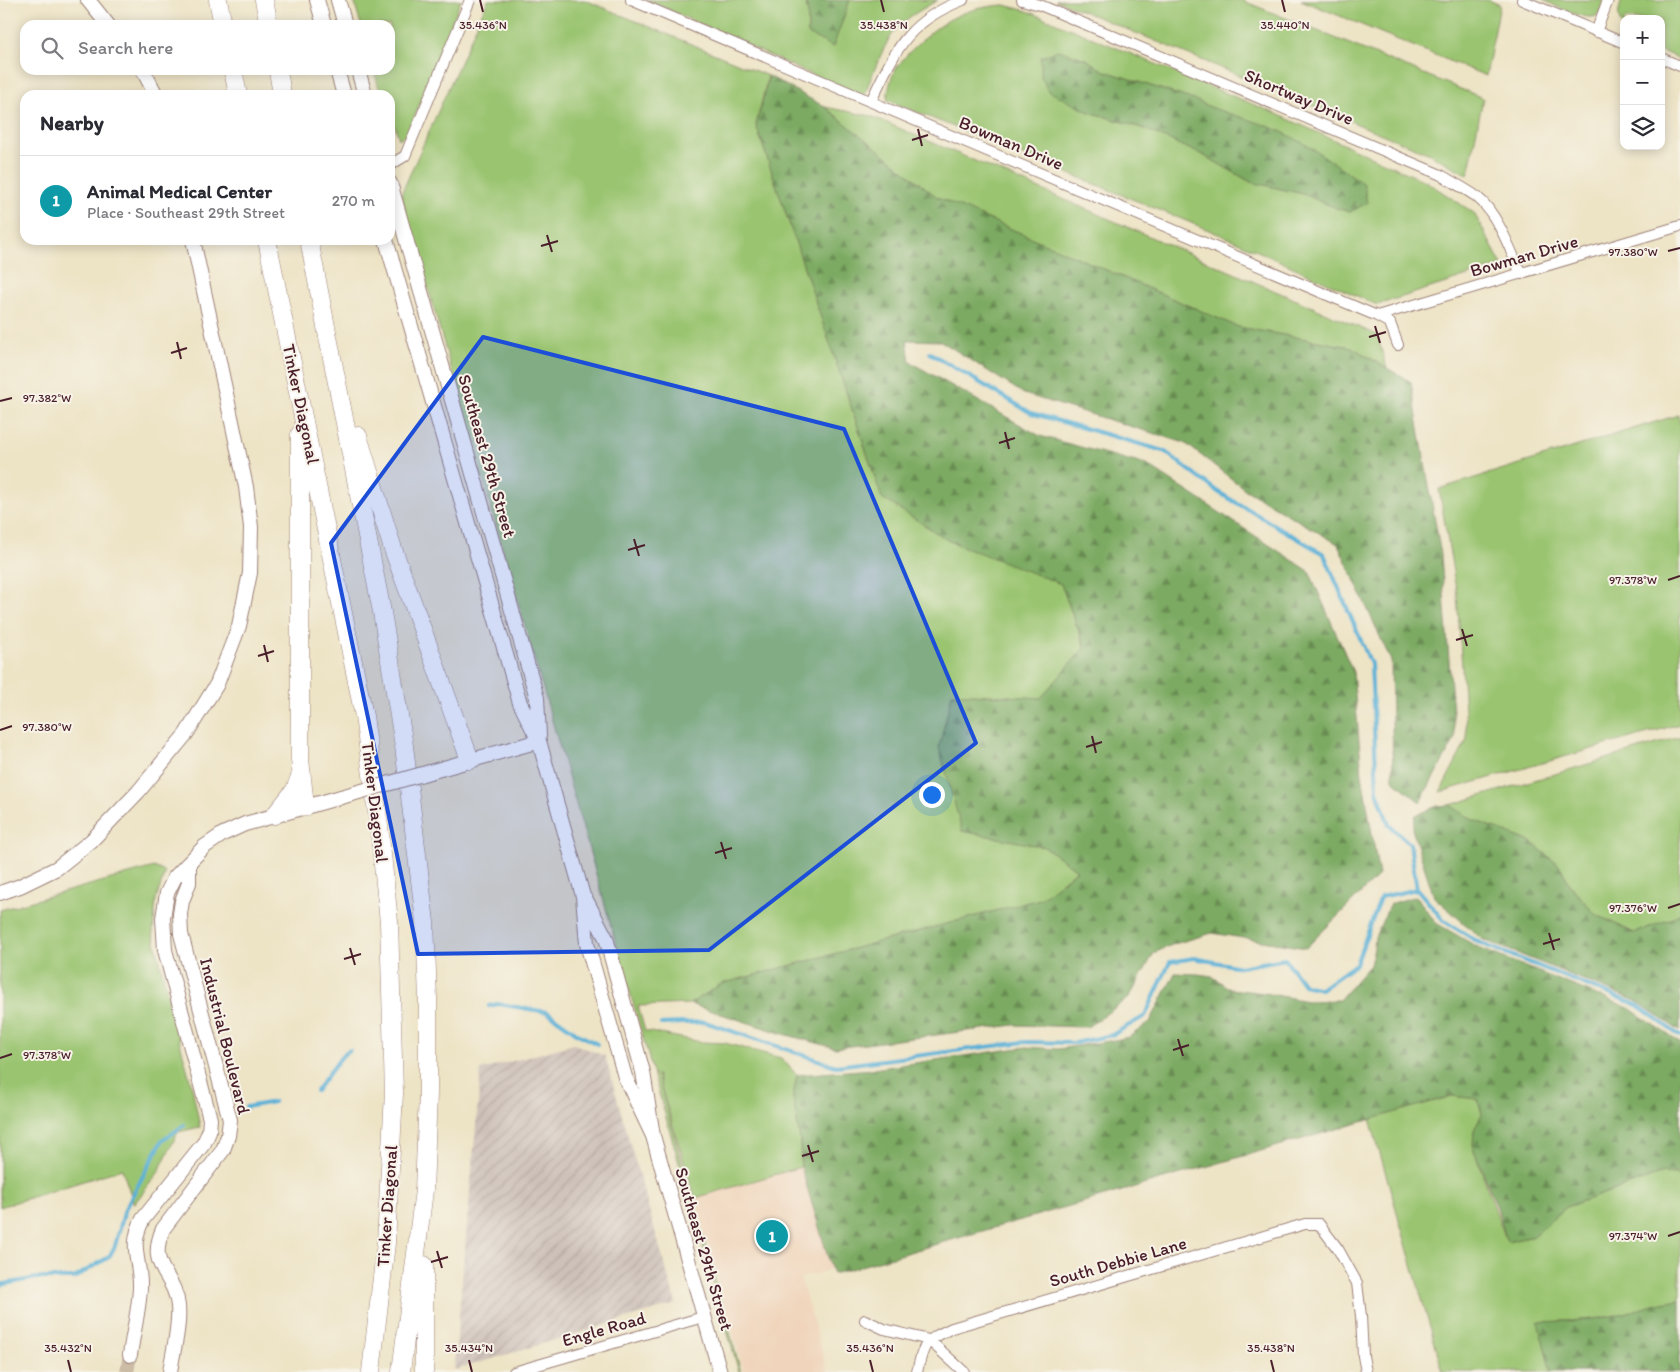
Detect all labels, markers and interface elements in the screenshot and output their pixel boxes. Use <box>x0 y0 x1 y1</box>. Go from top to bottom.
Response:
map controls <box>1620 15 1665 150</box>
button: + <box>1620 15 1665 60</box>
text: 35.436°N <box>459 18 507 32</box>
text: 35.438°N <box>860 18 908 32</box>
text: 35.440°N <box>1260 18 1310 32</box>
search box <box>20 20 395 75</box>
icon: search <box>38 34 66 62</box>
text: Search here <box>78 36 173 59</box>
button: − <box>1620 60 1665 105</box>
street label: Shortway Drive <box>1241 64 1357 130</box>
button: layers <box>1620 105 1665 150</box>
text: Nearby <box>40 110 104 135</box>
street label: Bowman Drive <box>955 111 1067 175</box>
text: Animal Medical Center <box>87 180 272 203</box>
text: 1 <box>52 191 60 210</box>
text: 270 m <box>332 191 375 210</box>
text: Place · Southeast 29th Street <box>87 203 285 222</box>
street label: Bowman Drive <box>1467 230 1581 282</box>
text: 97.380°W <box>1608 245 1658 259</box>
street label: Tinker Diagonal <box>278 342 324 466</box>
street label: Southeast 29th Street <box>453 372 521 540</box>
text: 97.382°W <box>23 391 71 405</box>
text: 97.378°W <box>1609 573 1657 587</box>
text: 97.380°W <box>22 720 72 734</box>
street label: Tinker Diagonal <box>357 740 393 864</box>
your location <box>919 782 945 808</box>
text: 97.376°W <box>1609 901 1657 915</box>
street label: Industrial Boulevard <box>195 955 255 1117</box>
text: 97.378°W <box>23 1048 71 1062</box>
street label: Tinker Diagonal <box>372 1144 402 1268</box>
street label: Southeast 29th Street <box>670 1165 738 1333</box>
pin: 1 <box>756 1217 788 1255</box>
text: 97.374°W <box>1609 1229 1657 1243</box>
street label: South Debbie Lane <box>1047 1232 1189 1292</box>
street label: Engle Road <box>560 1307 649 1351</box>
text: 35.432°N <box>44 1341 92 1355</box>
text: 35.434°N <box>445 1341 493 1355</box>
text: 35.436°N <box>846 1341 894 1355</box>
text: 35.438°N <box>1247 1341 1295 1355</box>

